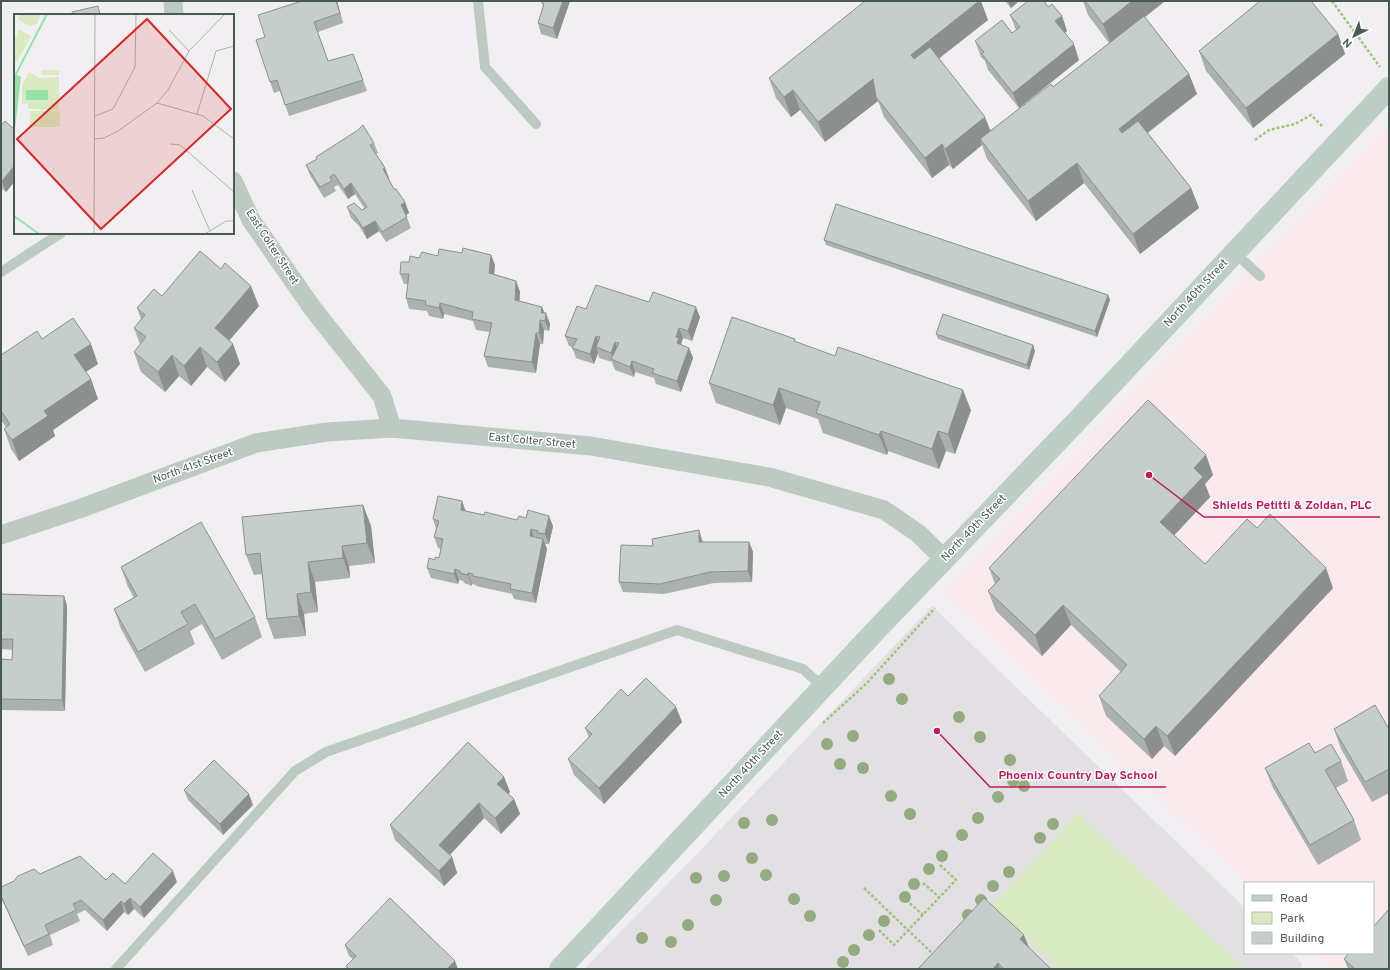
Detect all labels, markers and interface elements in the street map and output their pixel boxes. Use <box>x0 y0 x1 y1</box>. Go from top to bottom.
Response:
inset map <box>14 14 234 234</box>
north arrow <box>1334 16 1374 56</box>
text: N <box>1340 35 1356 50</box>
street label: East Colter Street <box>242 206 302 288</box>
street label: North 40th Street <box>1161 256 1231 330</box>
street label: East Colter Street <box>488 430 576 452</box>
street label: North 41st Street <box>151 445 235 487</box>
street label: North 40th Street <box>938 492 1010 564</box>
callout: Shields Petitti & Zoldan, PLC <box>1204 493 1380 517</box>
text: Shields Petitti & Zoldan, PLC <box>1212 498 1372 514</box>
street label: North 40th Street <box>716 727 786 801</box>
callout: Phoenix Country Day School <box>990 763 1166 787</box>
text: Phoenix Country Day School <box>998 768 1158 784</box>
legend <box>1244 882 1374 954</box>
text: Road <box>1280 891 1308 907</box>
text: Park <box>1280 911 1305 927</box>
text: Building <box>1280 931 1324 947</box>

